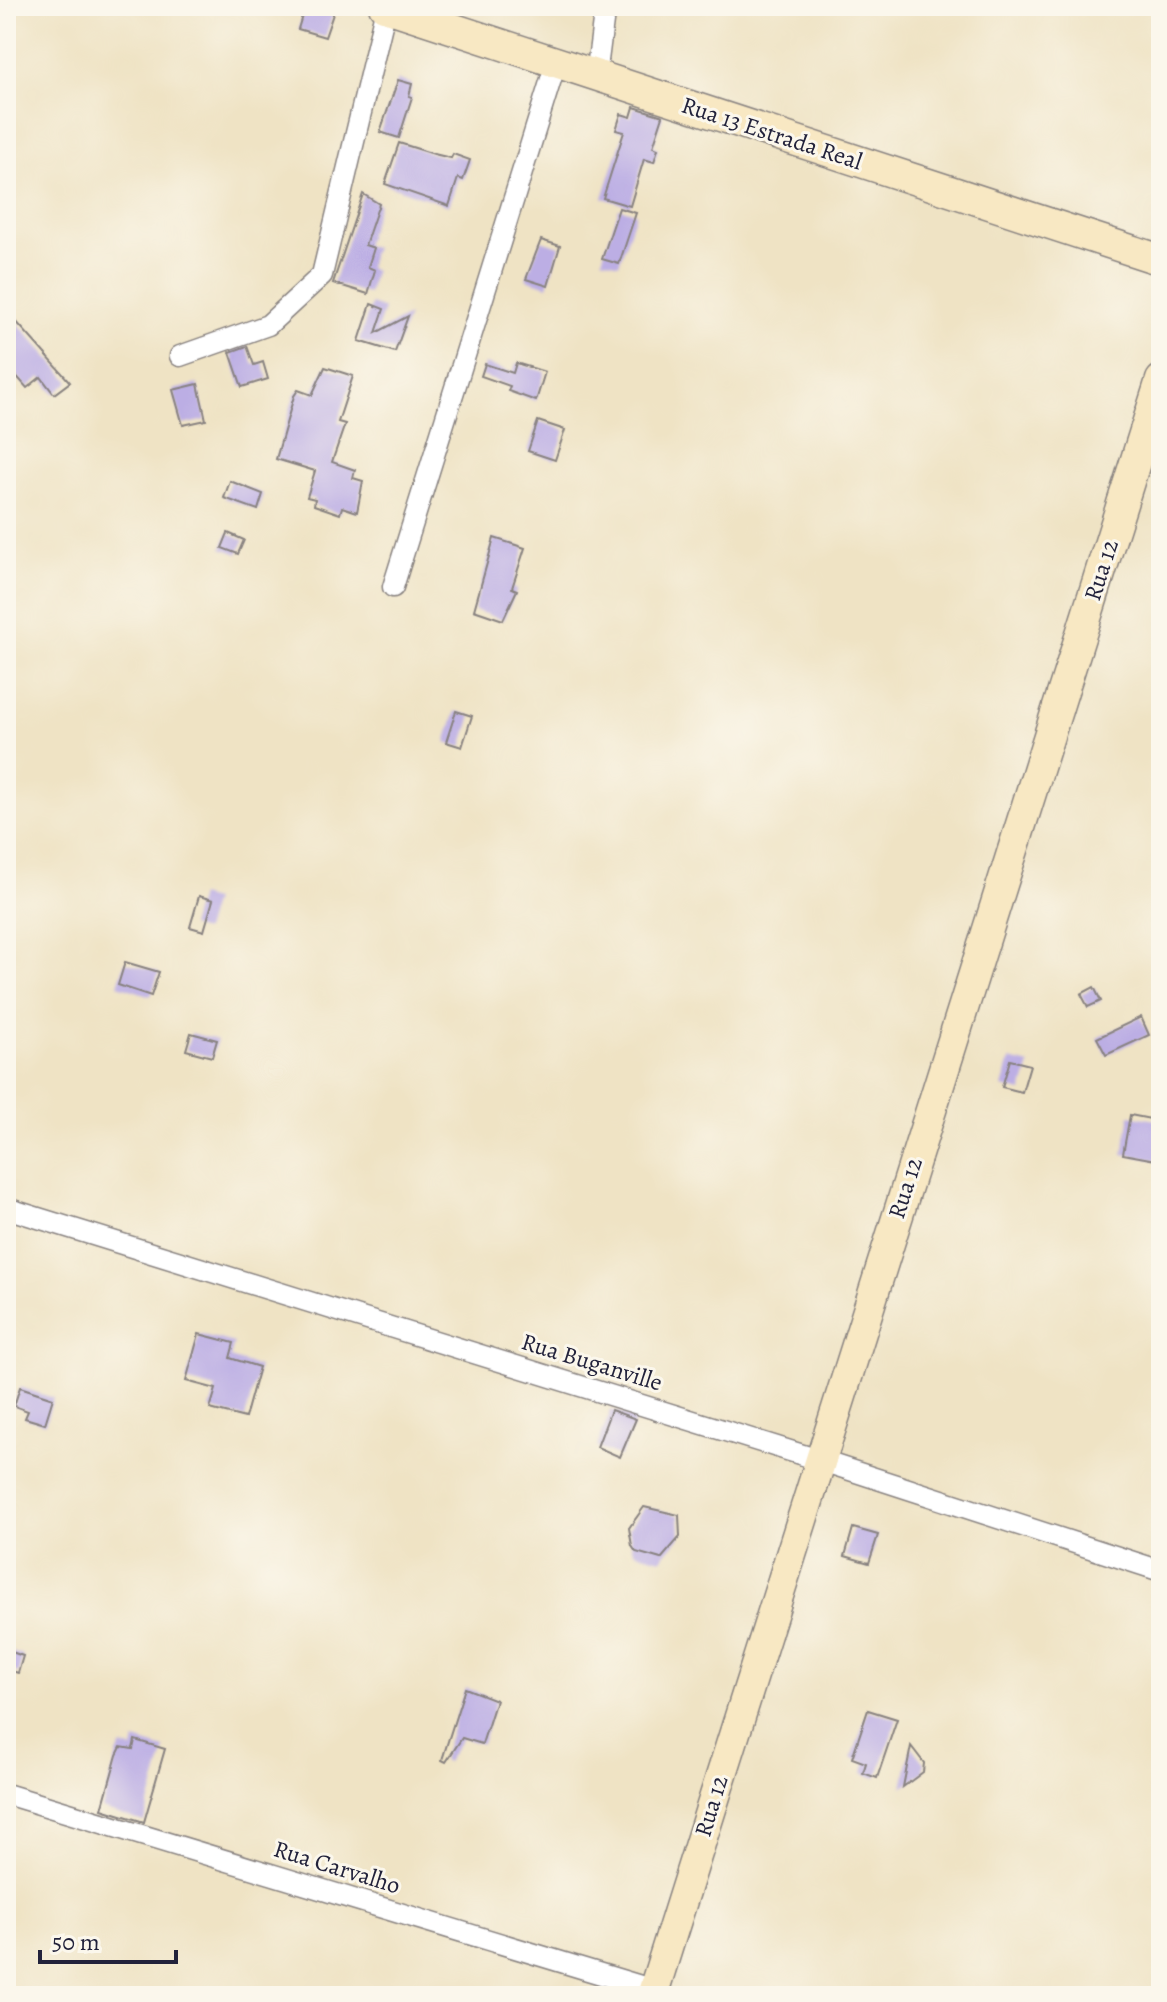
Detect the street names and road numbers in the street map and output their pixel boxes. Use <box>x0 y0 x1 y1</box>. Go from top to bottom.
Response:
street label: Rua 13 Estrada Real <box>678 89 867 177</box>
street label: Rua 12 <box>1076 535 1126 605</box>
street label: Rua 12 <box>880 1153 930 1223</box>
street label: Rua Buganville <box>518 1325 666 1399</box>
street label: Rua 12 <box>687 1771 735 1841</box>
street label: Rua Carvalho <box>270 1833 404 1901</box>

